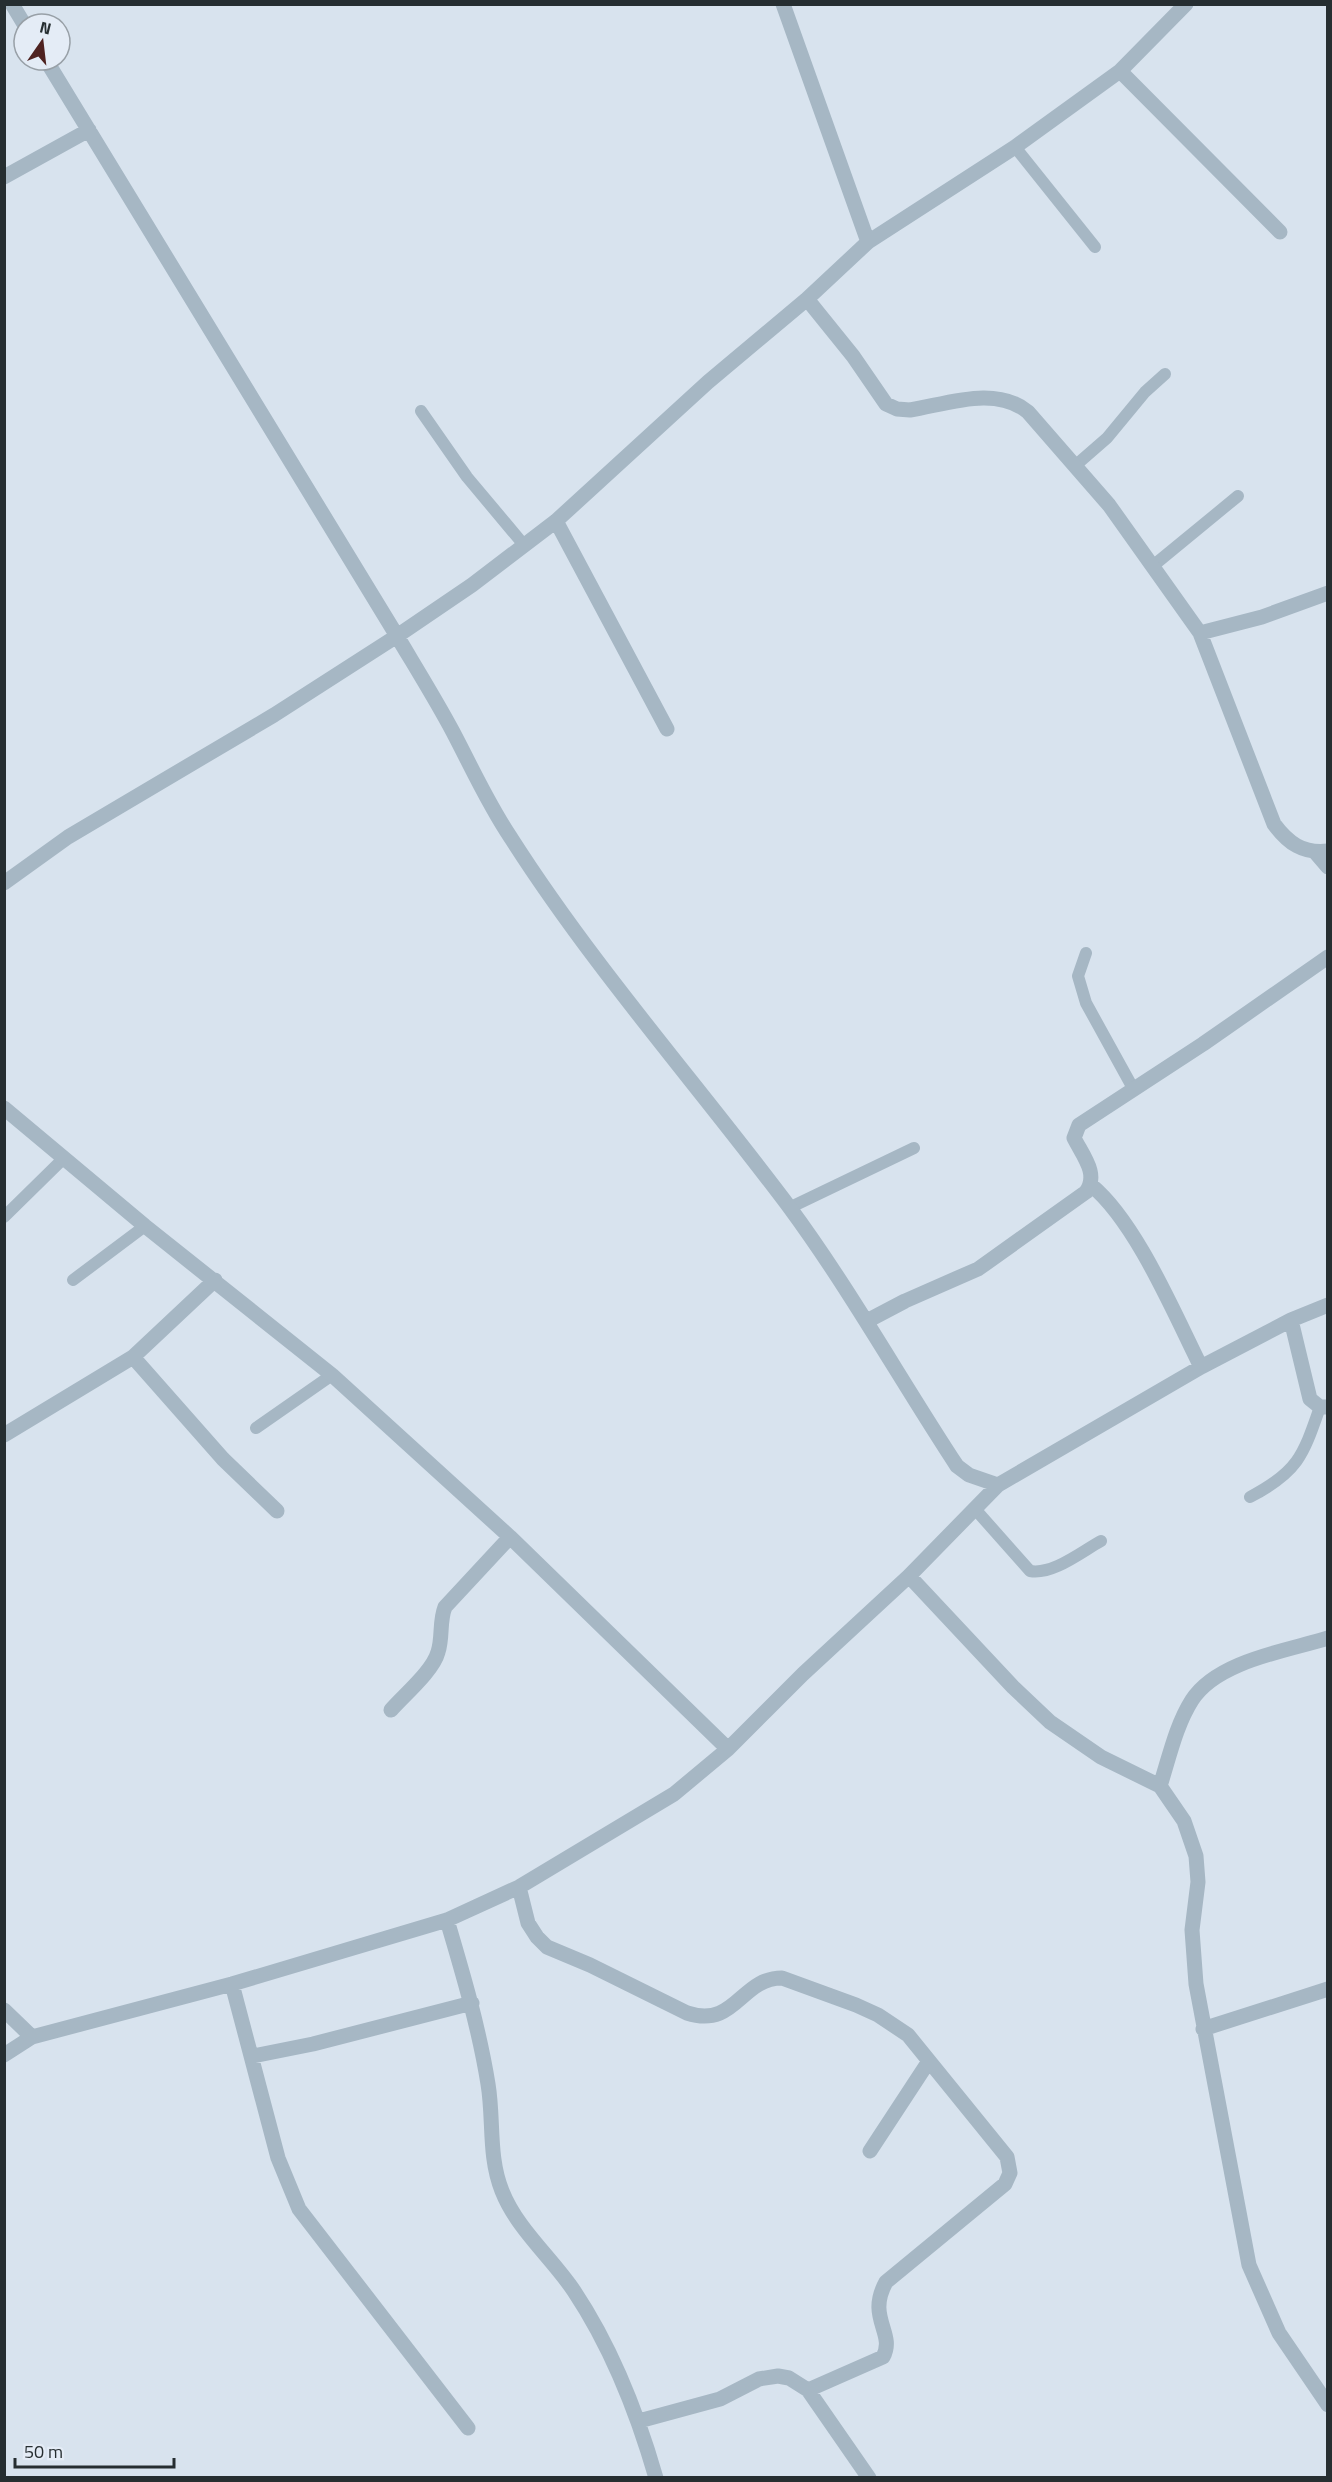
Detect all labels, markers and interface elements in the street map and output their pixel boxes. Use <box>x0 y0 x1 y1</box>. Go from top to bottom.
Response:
north arrow <box>12 12 72 72</box>
text: N <box>37 14 54 40</box>
scale bar <box>15 2431 174 2469</box>
text: 50 m <box>24 2438 63 2465</box>

